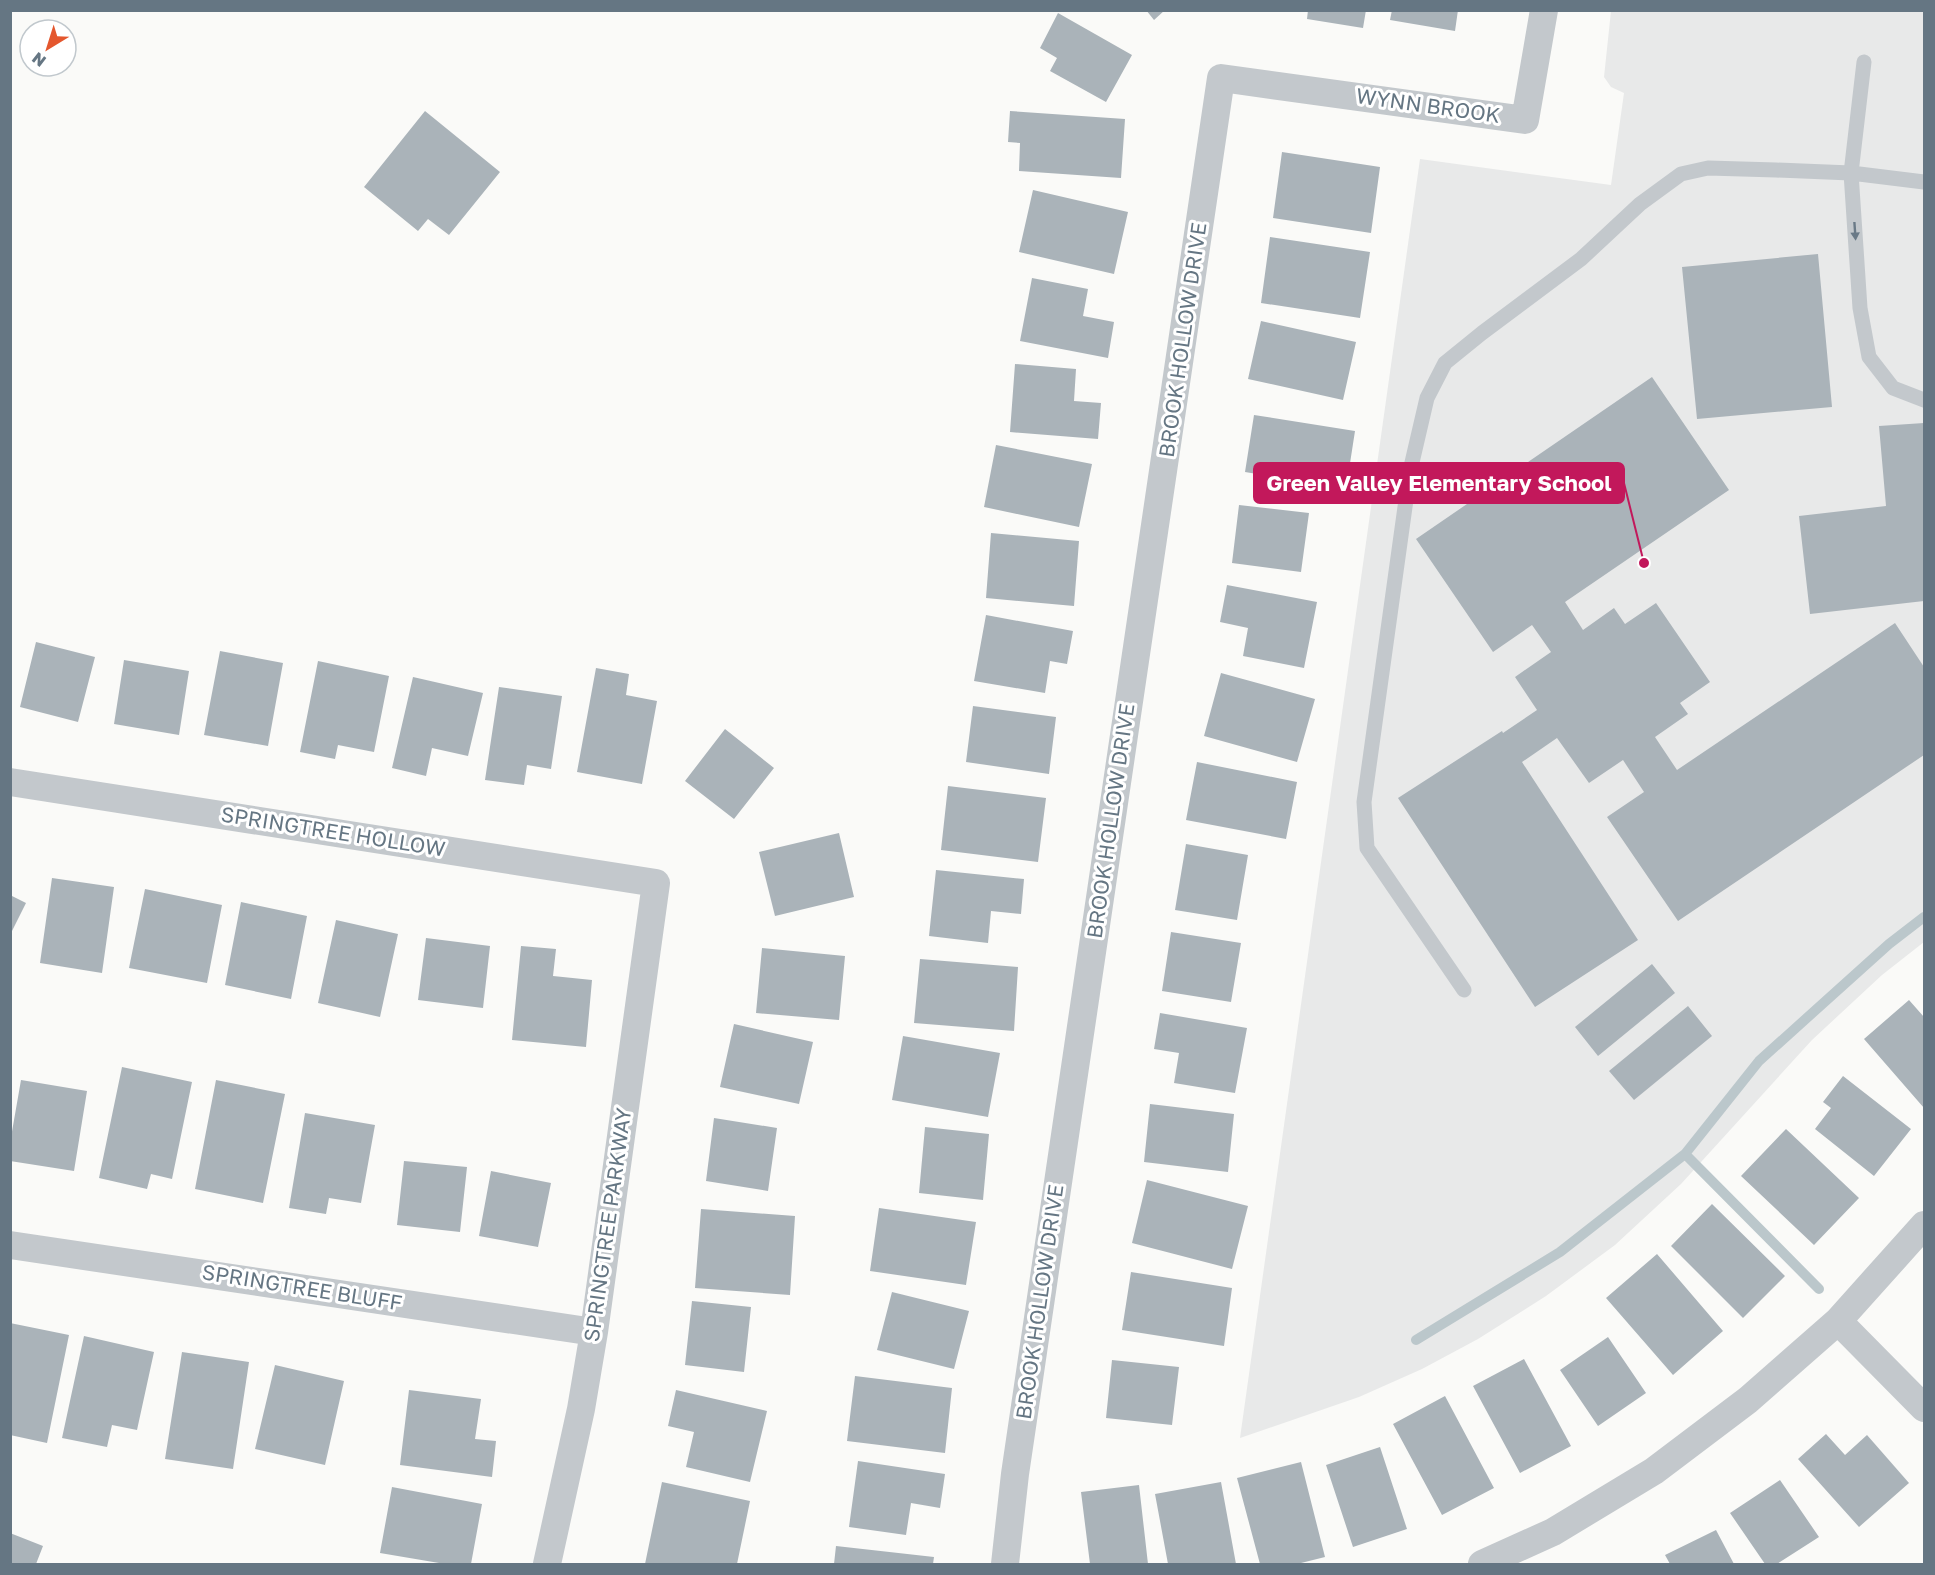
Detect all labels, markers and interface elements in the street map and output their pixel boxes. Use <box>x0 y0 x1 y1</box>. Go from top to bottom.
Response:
north arrow <box>18 18 78 78</box>
text: N <box>28 48 50 71</box>
street label: WYNN BROOK <box>1354 82 1502 128</box>
street label: BROOK HOLLOW DRIVE <box>1153 221 1211 459</box>
one-way arrow <box>1850 222 1860 241</box>
callout: Green Valley Elementary School <box>1254 463 1624 503</box>
text: Green Valley Elementary School <box>1266 469 1612 496</box>
street label: BROOK HOLLOW DRIVE <box>1081 702 1139 940</box>
street label: SPRINGTREE HOLLOW <box>219 800 447 862</box>
street label: SPRINGTREE PARKWAY <box>578 1106 636 1344</box>
street label: BROOK HOLLOW DRIVE <box>1010 1183 1068 1421</box>
street label: SPRINGTREE BLUFF <box>200 1258 404 1316</box>

